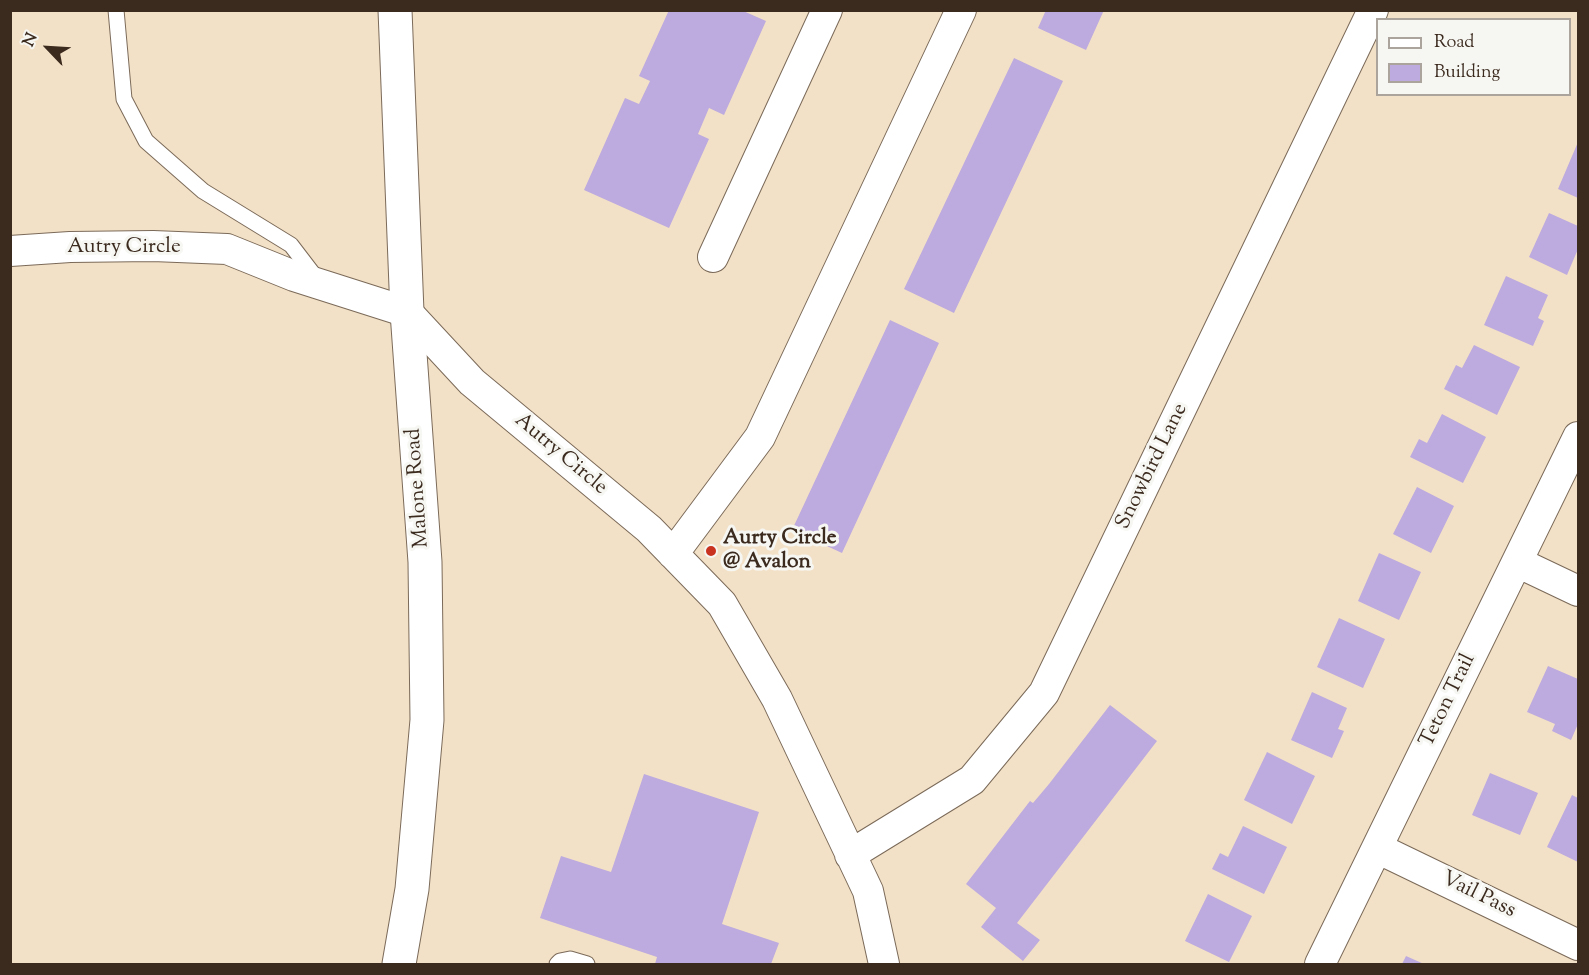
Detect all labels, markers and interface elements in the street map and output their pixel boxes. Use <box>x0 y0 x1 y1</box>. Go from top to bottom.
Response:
north arrow <box>18 18 78 78</box>
legend <box>1376 18 1571 96</box>
text: N <box>18 30 44 51</box>
text: Road <box>1434 30 1474 56</box>
text: Building <box>1434 60 1500 86</box>
street label: Autry Circle <box>67 235 181 261</box>
street label: Snowbird Lane <box>1112 400 1194 534</box>
street label: Autry Circle <box>508 409 612 501</box>
street label: Malone Road <box>402 427 436 549</box>
place label: Aurty Circle @ Avalon <box>723 526 837 576</box>
marker: Aurty Circle @ Avalon <box>704 544 718 558</box>
street label: Teton Trail <box>1416 650 1482 752</box>
street label: Vail Pass <box>1437 867 1519 925</box>

